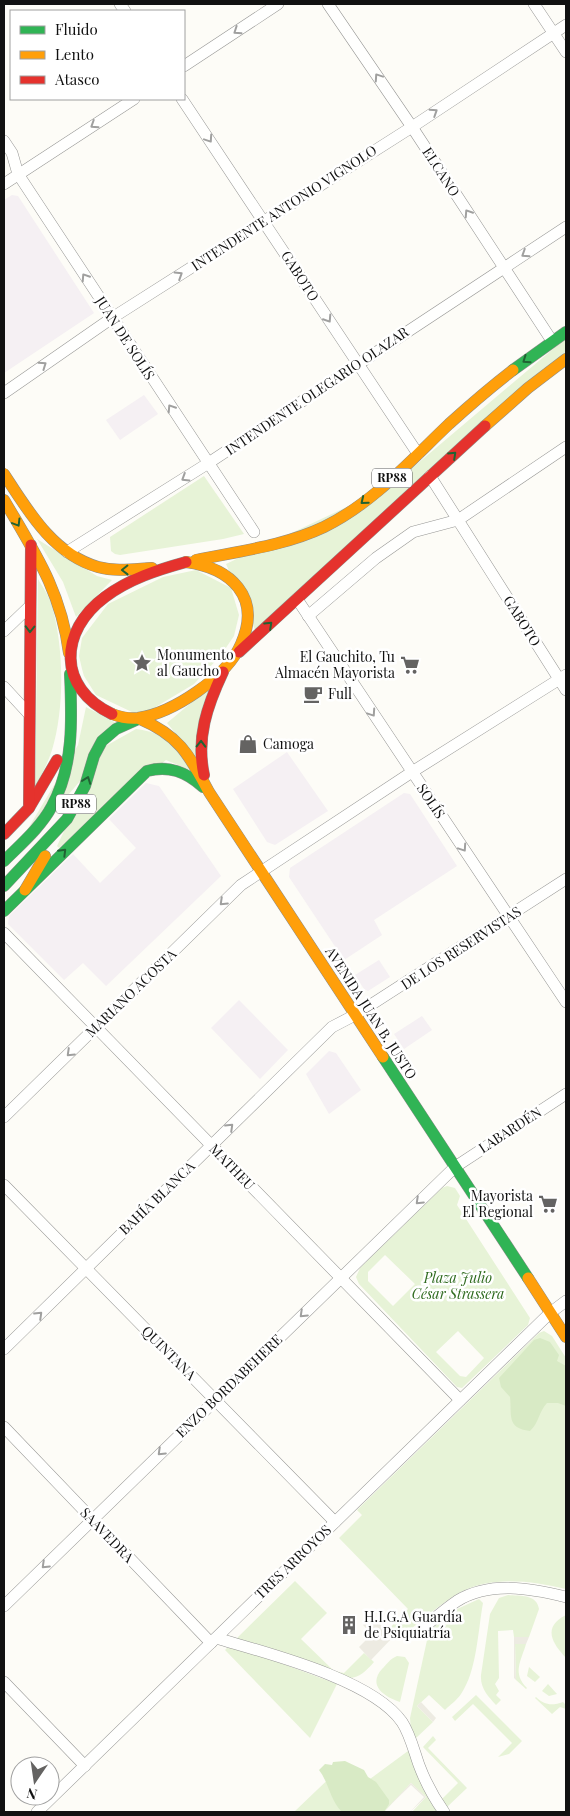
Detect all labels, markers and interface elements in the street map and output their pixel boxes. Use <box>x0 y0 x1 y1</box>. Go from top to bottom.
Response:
legend <box>10 10 185 100</box>
text: Fluido <box>55 19 98 39</box>
one-way arrow <box>233 25 243 34</box>
text: Lento <box>55 44 94 64</box>
text: Atasco <box>54 69 99 89</box>
one-way arrow <box>375 74 385 83</box>
one-way arrow <box>428 109 437 118</box>
one-way arrow <box>90 119 99 129</box>
one-way arrow <box>203 134 213 143</box>
street label: INTENDENTE ANTONIO VIGNOLO <box>187 140 380 275</box>
street label: ELCANO <box>418 143 464 200</box>
one-way arrow <box>464 209 474 218</box>
street label: GABOTO <box>277 247 324 305</box>
one-way arrow <box>522 247 531 257</box>
one-way arrow <box>174 272 183 282</box>
one-way arrow <box>82 273 92 282</box>
street label: JUAN DE SOLÍS <box>91 291 160 383</box>
one-way arrow <box>322 313 331 322</box>
street label: INTENDENTE OLEGARIO OLAZAR <box>221 322 413 459</box>
one-way arrow <box>522 354 532 363</box>
one-way arrow <box>38 362 47 371</box>
one-way arrow <box>168 404 177 414</box>
one-way arrow <box>447 452 456 461</box>
road number: RP88 <box>372 468 412 488</box>
one-way arrow <box>181 471 190 481</box>
one-way arrow <box>361 496 370 504</box>
one-way arrow <box>11 517 21 526</box>
one-way arrow <box>121 565 129 576</box>
street label: GABOTO <box>499 592 545 650</box>
one-way arrow <box>264 622 273 631</box>
one-way arrow <box>24 625 35 633</box>
place label: Monumento al Gaucho <box>157 645 234 680</box>
place label: El Gauchito, Tu Almacén Mayorista <box>274 647 395 682</box>
place icon: Monumento al Gaucho <box>131 652 153 674</box>
supermarket icon: El Gauchito, Tu Almacén Mayorista <box>399 654 421 676</box>
cafe icon: Full <box>302 683 324 705</box>
place label: Full <box>328 684 352 703</box>
one-way arrow <box>366 707 375 717</box>
shop icon: Camoga <box>237 733 259 755</box>
place label: Camoga <box>263 734 314 753</box>
one-way arrow <box>195 740 206 748</box>
one-way arrow <box>81 776 91 784</box>
street label: SOLÍS <box>413 780 450 822</box>
road number: RP88 <box>56 794 96 814</box>
one-way arrow <box>457 842 466 852</box>
one-way arrow <box>58 849 67 858</box>
one-way arrow <box>220 896 229 905</box>
street label: DE LOS RESERVISTAS <box>397 902 524 994</box>
street label: AVENIDA JUAN B. JUSTO <box>321 942 421 1083</box>
street label: MARIANO ACOSTA <box>81 944 180 1041</box>
one-way arrow <box>67 1047 76 1056</box>
street label: LABARDÉN <box>475 1102 545 1157</box>
one-way arrow <box>224 1124 233 1133</box>
street label: MATHEU <box>205 1139 260 1194</box>
street label: BAHÍA BLANCA <box>115 1156 199 1239</box>
place label: Mayorista El Regional <box>462 1186 533 1221</box>
supermarket icon: Mayorista El Regional <box>537 1193 559 1215</box>
one-way arrow <box>416 1195 425 1204</box>
park label: Plaza Julio César Strassera <box>412 1268 504 1303</box>
one-way arrow <box>299 1308 308 1317</box>
one-way arrow <box>33 1312 42 1321</box>
street label: QUINTANA <box>138 1321 201 1384</box>
street label: ENZO BORDABEHERE <box>171 1330 286 1441</box>
one-way arrow <box>158 1446 167 1455</box>
street label: SAAVEDRA <box>76 1503 139 1566</box>
street label: TRES ARROYOS <box>250 1520 335 1603</box>
one-way arrow <box>42 1559 51 1568</box>
place label: H.I.G.A Guardía de Psiquiatría <box>364 1607 462 1642</box>
building icon: H.I.G.A Guardía de Psiquiatría <box>338 1614 360 1636</box>
north arrow <box>10 1756 60 1806</box>
text: N <box>25 1784 39 1805</box>

